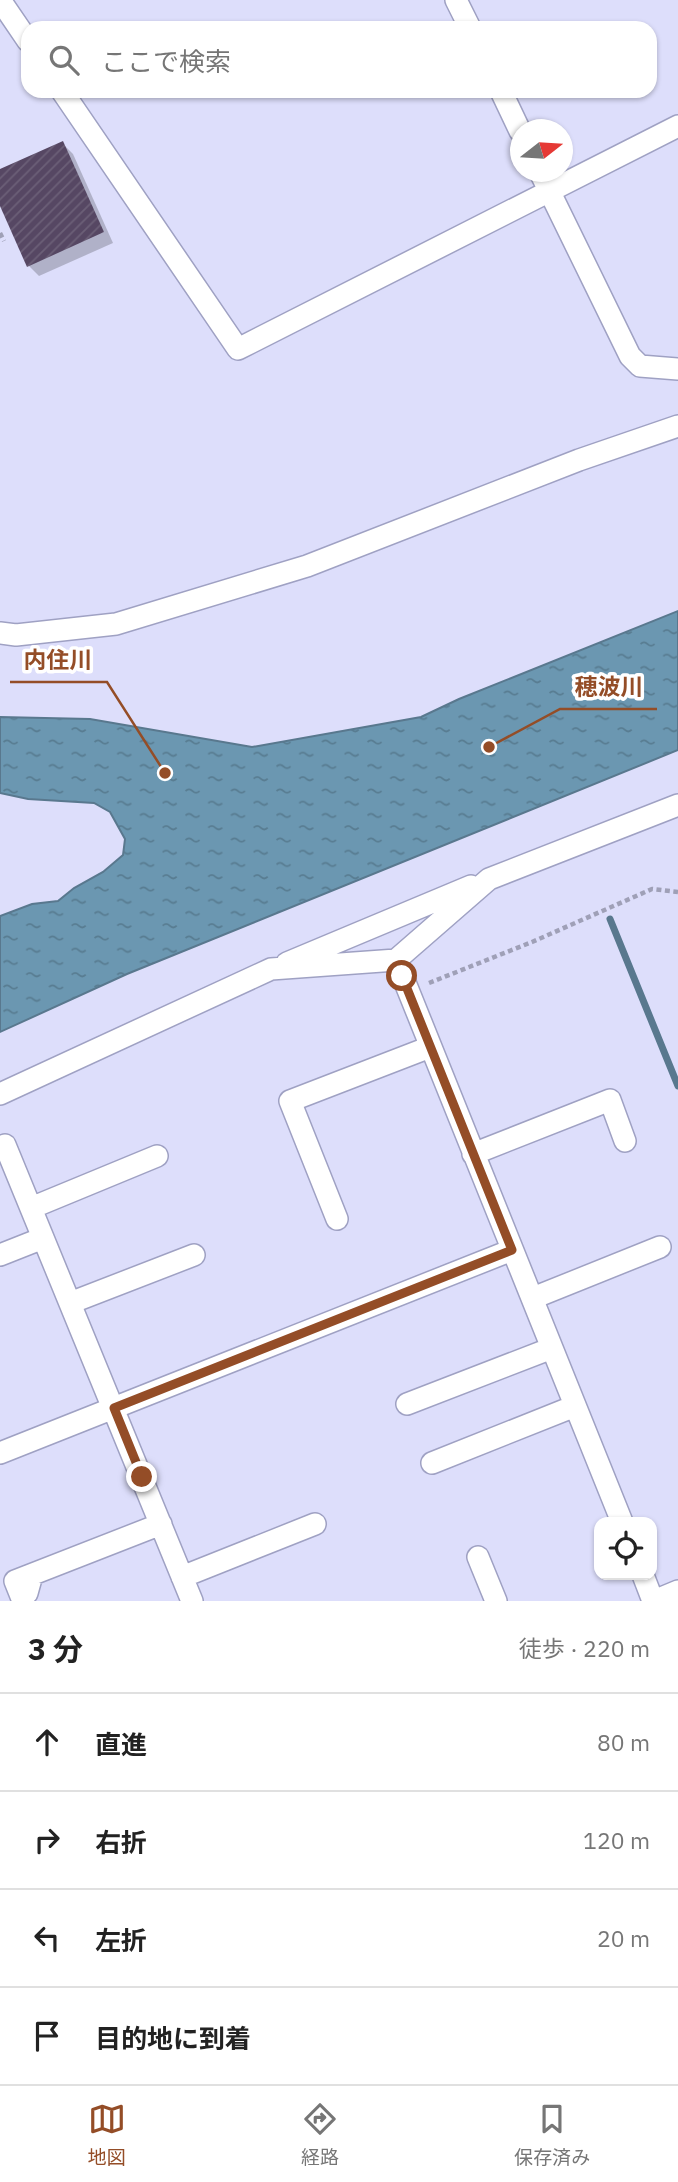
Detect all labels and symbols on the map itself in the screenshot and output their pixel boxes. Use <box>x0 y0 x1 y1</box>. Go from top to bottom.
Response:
north arrow <box>510 119 573 182</box>
callout: 内住川 <box>10 638 107 682</box>
text: 内住川 <box>24 644 93 674</box>
callout: 穂波川 <box>560 665 657 709</box>
text: 穂波川 <box>575 671 644 701</box>
route start <box>386 960 417 991</box>
route end <box>126 1461 157 1492</box>

